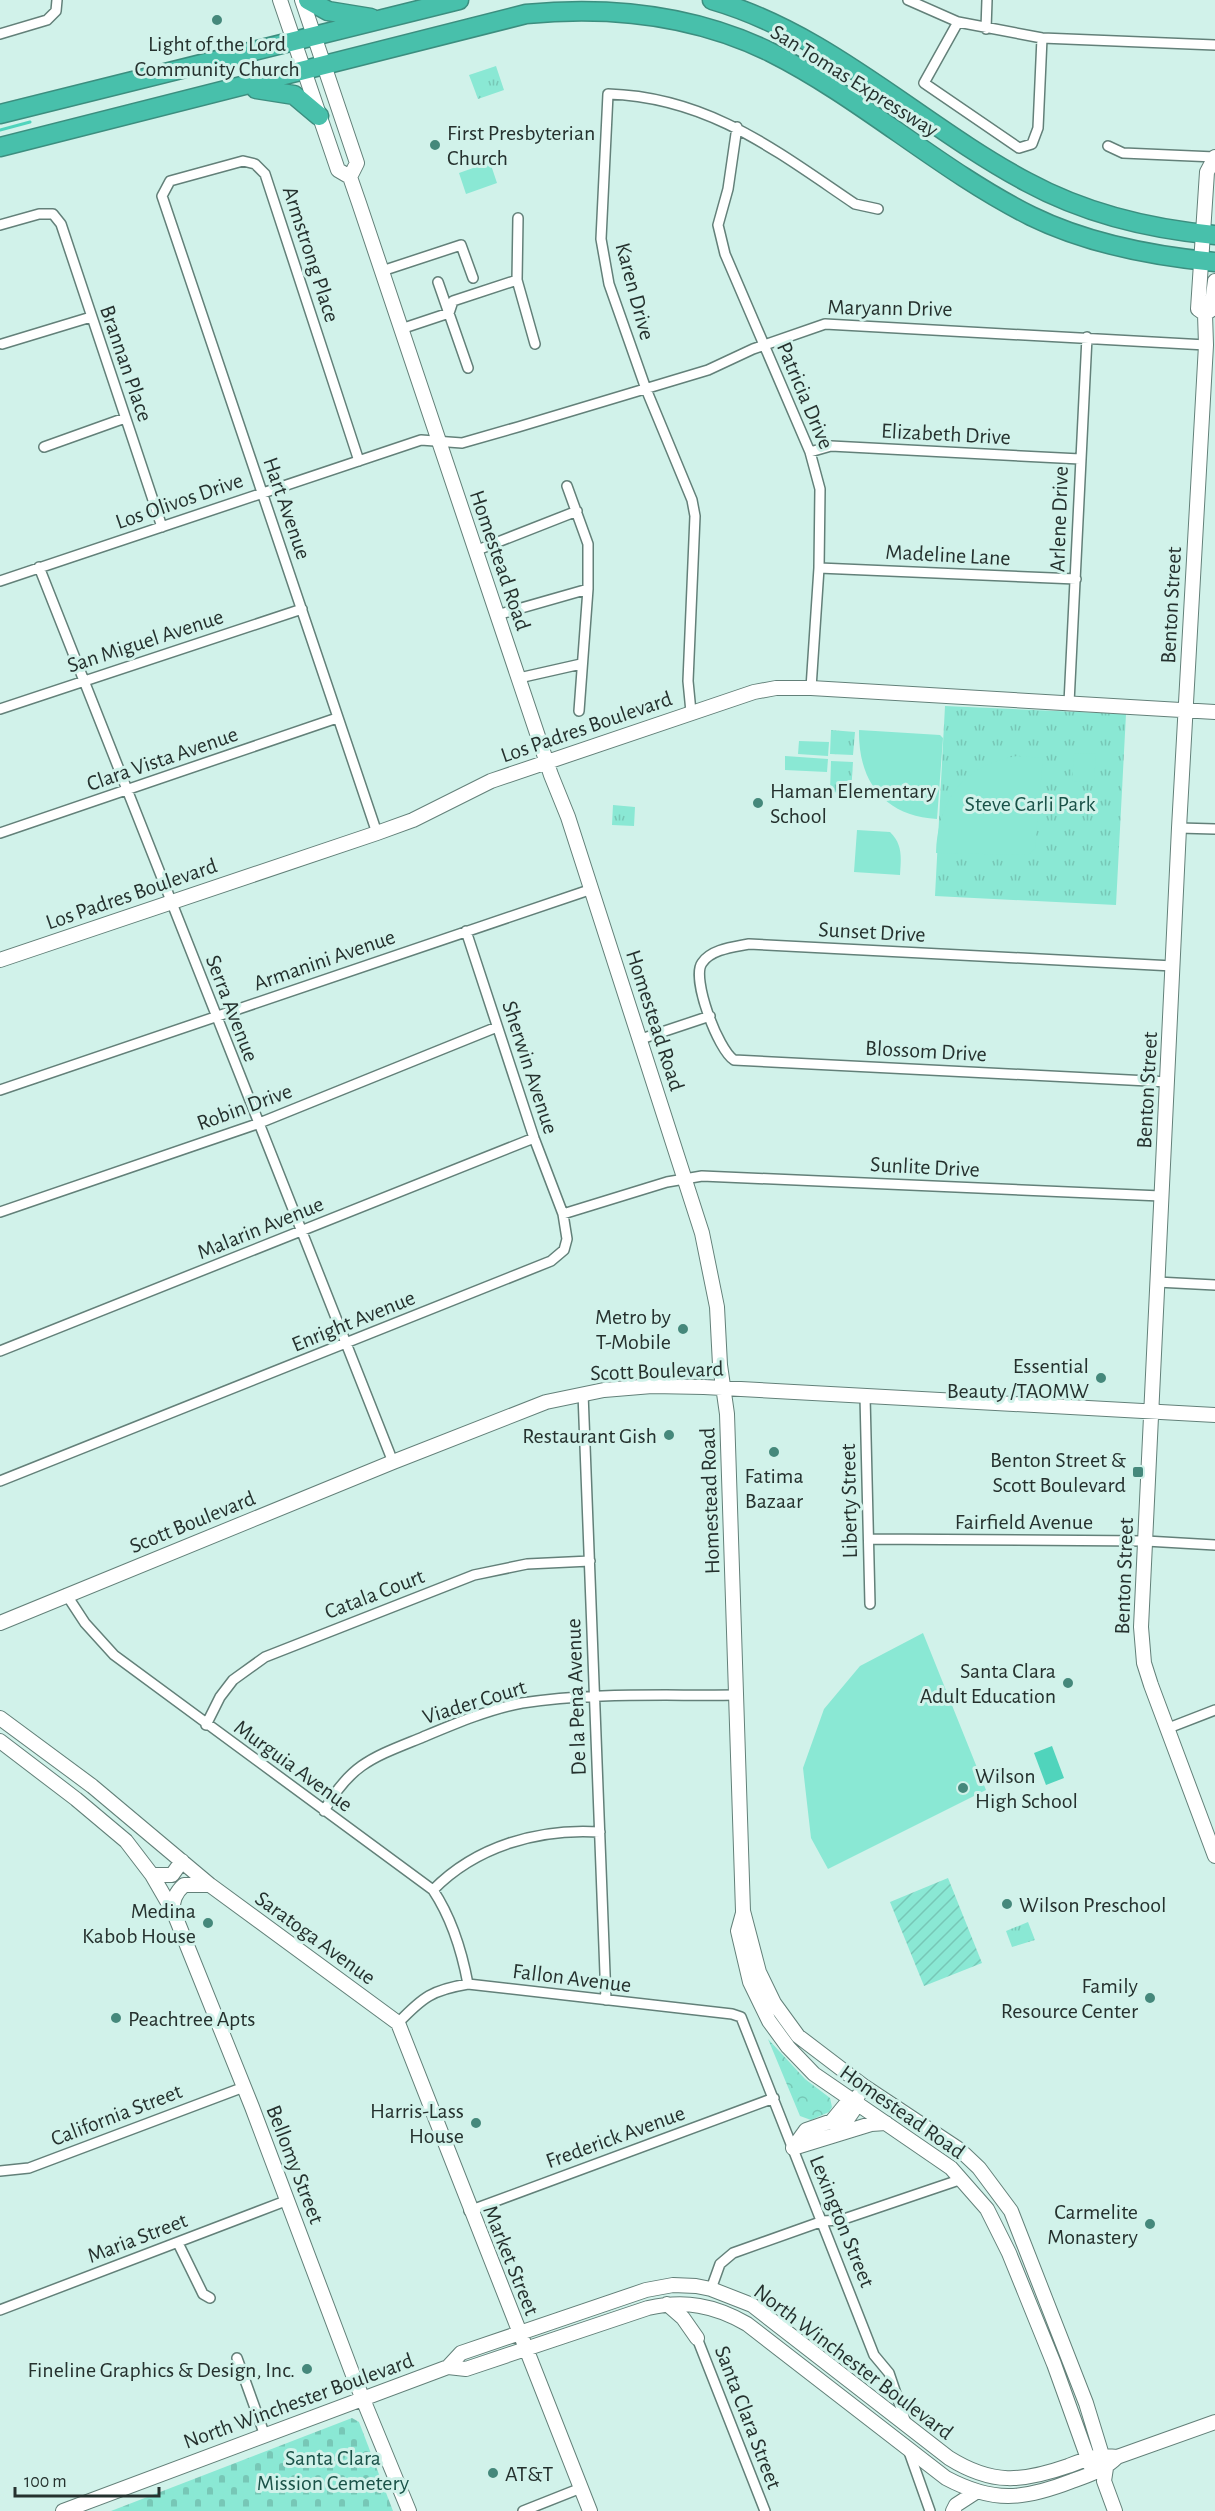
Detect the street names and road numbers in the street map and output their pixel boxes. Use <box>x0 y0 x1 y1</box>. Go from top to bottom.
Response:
street label: San Tomas Expressway <box>767 20 943 142</box>
street label: Armstrong Place <box>279 184 343 325</box>
street label: Karen Drive <box>612 240 659 342</box>
street label: Maryann Drive <box>827 296 953 320</box>
street label: Brannan Place <box>96 302 156 424</box>
street label: Patricia Drive <box>773 339 837 452</box>
street label: Elizabeth Drive <box>881 420 1011 448</box>
street label: Hart Avenue <box>259 454 315 562</box>
street label: Arlene Drive <box>1046 466 1072 572</box>
street label: Los Olivos Drive <box>113 469 246 533</box>
street label: Homestead Road <box>466 487 534 633</box>
street label: Madeline Lane <box>885 541 1011 569</box>
street label: Benton Street <box>1157 546 1185 664</box>
street label: San Miguel Avenue <box>64 605 226 677</box>
street label: Los Padres Boulevard <box>498 687 675 767</box>
street label: Clara Vista Avenue <box>84 723 241 795</box>
street label: Los Padres Boulevard <box>43 854 220 934</box>
street label: Sunset Drive <box>818 918 926 946</box>
street label: Armanini Avenue <box>251 925 398 994</box>
street label: Homestead Road <box>622 947 688 1094</box>
street label: Serra Avenue <box>202 952 262 1065</box>
street label: Sherwin Avenue <box>498 998 562 1137</box>
street label: Benton Street <box>1133 1031 1161 1149</box>
street label: Blossom Drive <box>865 1037 987 1065</box>
street label: Robin Drive <box>194 1080 295 1134</box>
street label: Sunlite Drive <box>870 1153 980 1181</box>
street label: Malarin Avenue <box>194 1193 327 1263</box>
street label: Enright Avenue <box>289 1286 418 1356</box>
street label: Scott Boulevard <box>590 1358 724 1384</box>
street label: Homestead Road <box>696 1427 724 1575</box>
street label: Liberty Street <box>837 1443 861 1559</box>
street label: Scott Boulevard <box>126 1487 258 1557</box>
street label: Fairfield Avenue <box>955 1511 1093 1533</box>
street label: Benton Street <box>1111 1517 1137 1635</box>
street label: Catala Court <box>321 1565 427 1623</box>
street label: De la Pena Avenue <box>562 1618 590 1776</box>
street label: Viader Court <box>420 1676 529 1728</box>
street label: Murguia Avenue <box>230 1716 357 1816</box>
street label: Saratoga Avenue <box>251 1887 380 1989</box>
street label: Fallon Avenue <box>511 1960 633 1996</box>
street label: Homestead Road <box>836 2061 969 2163</box>
street label: California Street <box>48 2080 185 2150</box>
street label: Bellomy Street <box>262 2102 328 2227</box>
street label: Frederick Avenue <box>543 2102 688 2172</box>
street label: Lexington Street <box>806 2152 878 2290</box>
street label: Market Street <box>479 2202 543 2318</box>
street label: Maria Street <box>84 2209 190 2267</box>
street label: North Winchester Boulevard <box>750 2280 957 2444</box>
street label: Santa Clara Street <box>711 2343 785 2492</box>
street label: North Winchester Boulevard <box>180 2349 416 2453</box>

